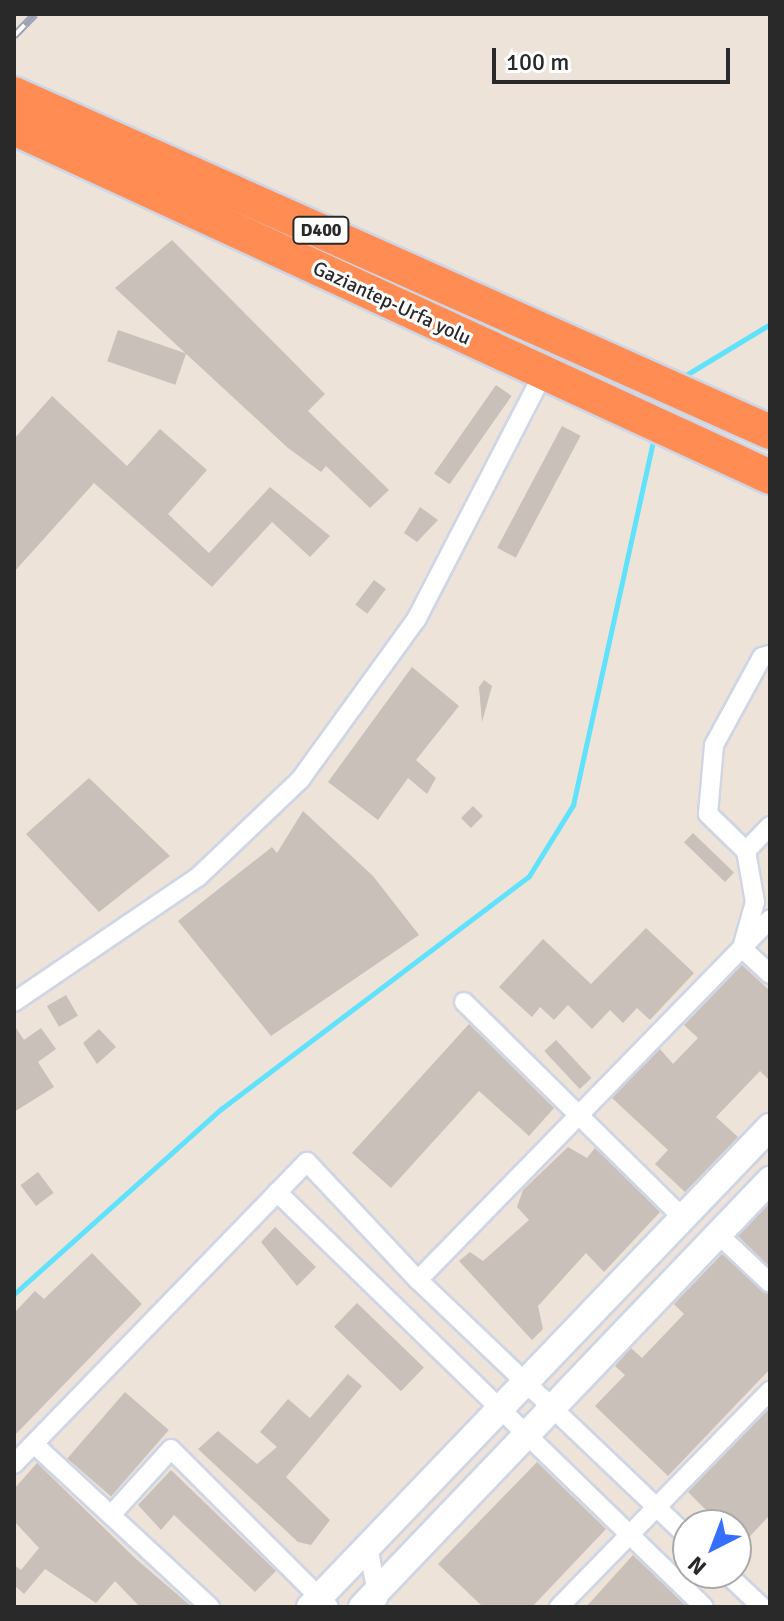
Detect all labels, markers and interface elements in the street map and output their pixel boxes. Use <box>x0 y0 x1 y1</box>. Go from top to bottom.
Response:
scale bar <box>496 32 734 82</box>
text: 100 m <box>506 47 569 77</box>
road number: D400 <box>291 216 351 244</box>
street label: Gaziantep-Urfa yolu <box>309 256 475 350</box>
north arrow <box>672 1509 752 1589</box>
text: N <box>682 1551 712 1581</box>

